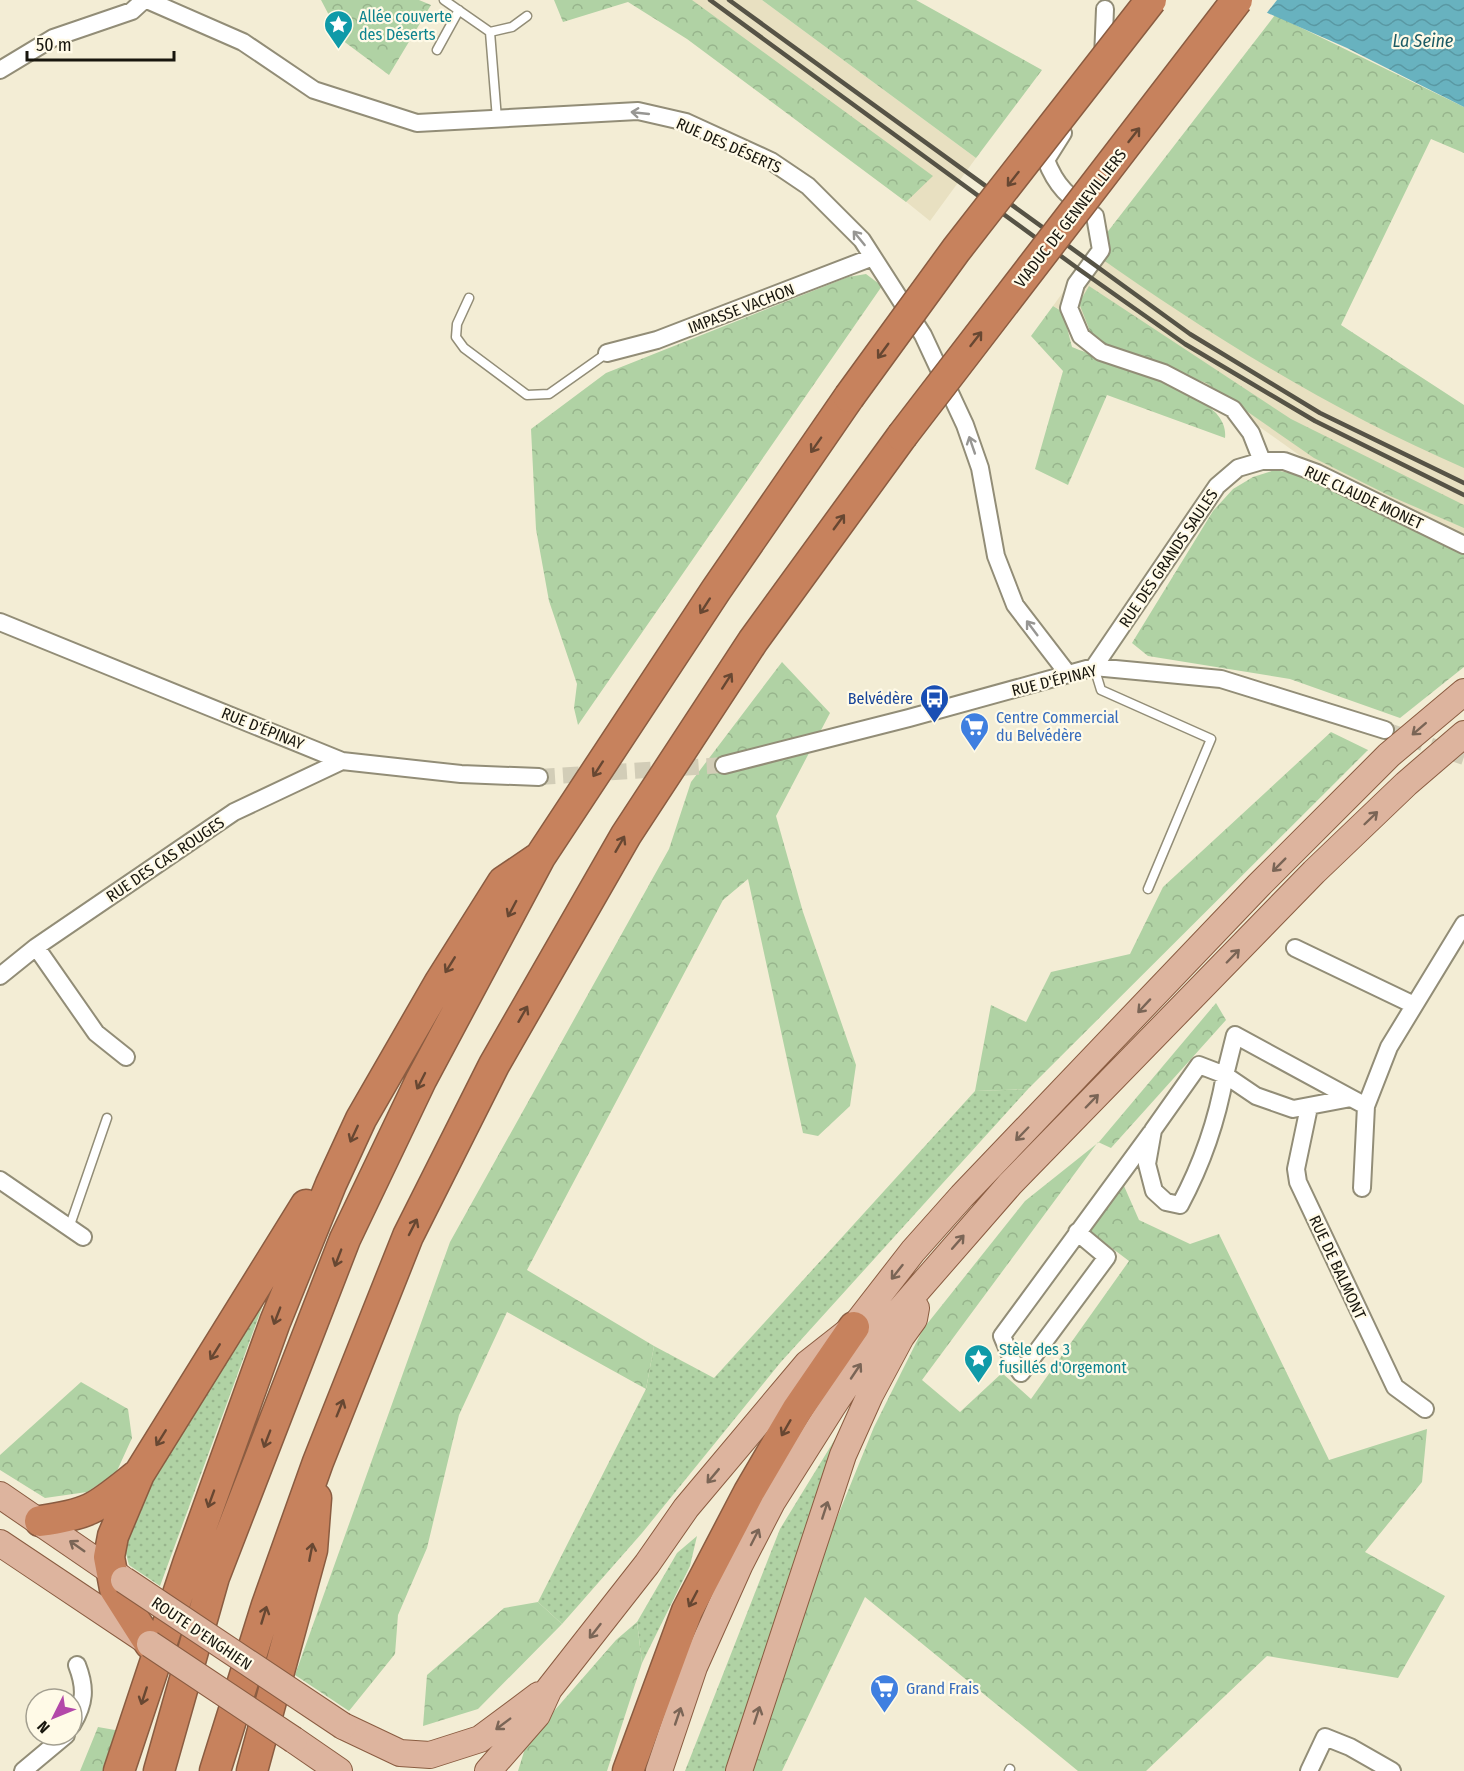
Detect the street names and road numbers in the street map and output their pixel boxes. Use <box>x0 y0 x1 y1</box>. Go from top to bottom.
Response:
street label: RUE DES DÉSERTS <box>673 114 784 177</box>
street label: VIADUC DE GENNEVILLIERS <box>1010 145 1130 291</box>
street label: IMPASSE VACHON <box>685 280 797 337</box>
street label: RUE CLAUDE MONET <box>1301 462 1427 533</box>
street label: RUE DES GRANDS SAULES <box>1115 486 1222 631</box>
street label: RUE D'ÉPINAY <box>1010 661 1099 700</box>
street label: RUE D'ÉPINAY <box>219 703 307 754</box>
street label: RUE DES CAS ROUGES <box>103 813 228 906</box>
street label: RUE DE BALMONT <box>1305 1212 1370 1323</box>
street label: ROUTE D'ENGHIEN <box>148 1593 255 1674</box>

